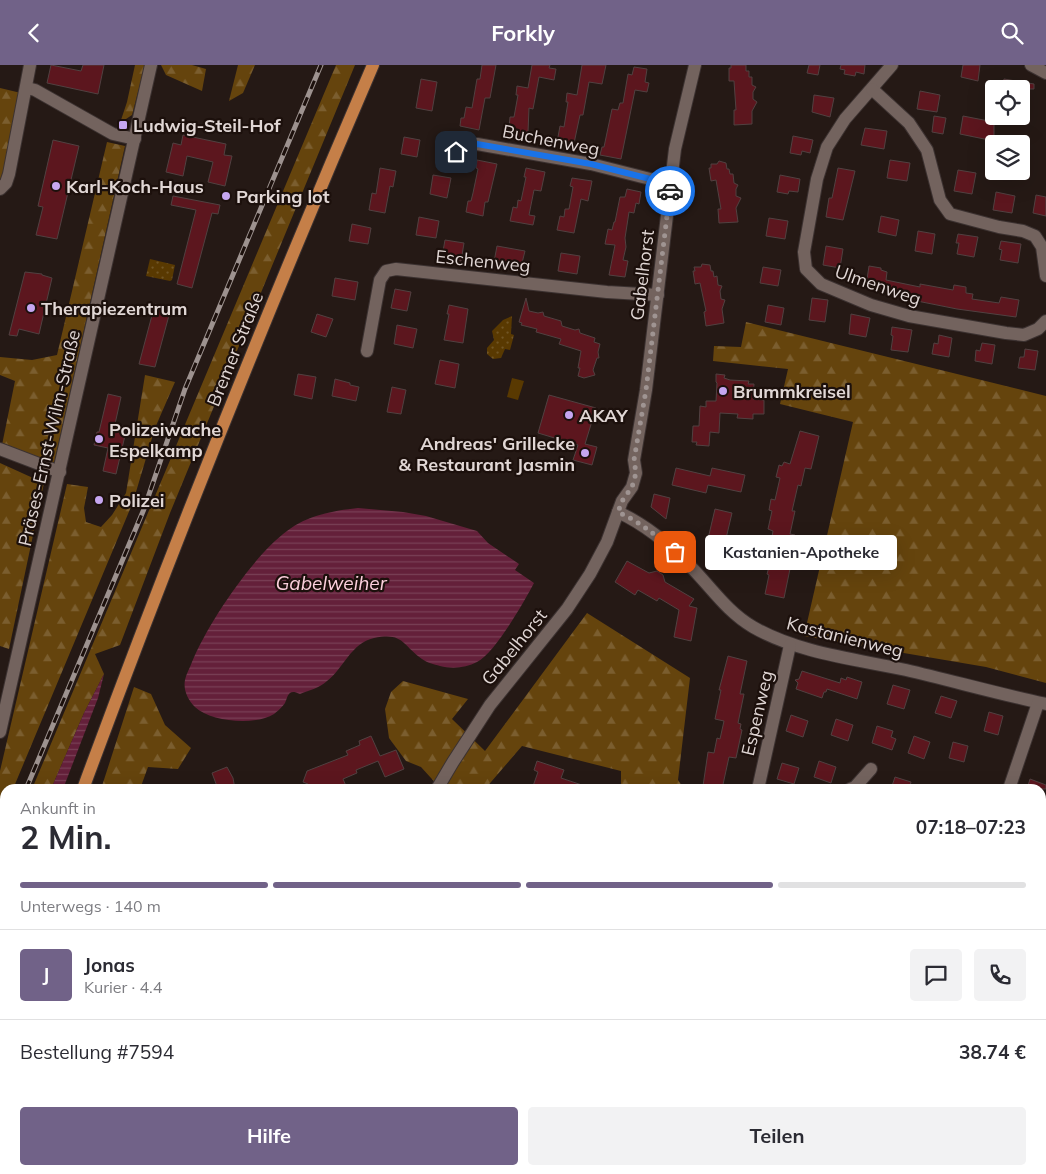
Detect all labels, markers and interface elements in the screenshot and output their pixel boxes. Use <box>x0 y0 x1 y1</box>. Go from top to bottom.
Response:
icon: back <box>20 19 48 47</box>
text: Forkly <box>491 19 555 47</box>
icon: search <box>998 19 1026 47</box>
map controls <box>985 80 1030 180</box>
button: locate <box>985 80 1030 125</box>
place label: Ludwig-Steil-Hof <box>133 114 281 137</box>
marker: Ludwig-Steil-Hof <box>117 119 129 131</box>
street label: Buchenweg <box>500 119 602 161</box>
pin <box>435 131 477 173</box>
button: layers <box>985 135 1030 180</box>
icon: home <box>442 138 470 166</box>
courier <box>645 166 695 216</box>
place label: Karl-Koch-Haus <box>66 175 204 198</box>
icon: car <box>656 177 684 205</box>
marker: Karl-Koch-Haus <box>50 180 62 192</box>
place label: Parking lot <box>236 185 330 208</box>
marker: Parking lot <box>220 190 232 202</box>
street label: Gabelhorst <box>625 228 659 322</box>
street label: Eschenweg <box>434 245 532 277</box>
street label: Ulmenweg <box>832 260 924 310</box>
street label: Bremer Straße <box>202 288 268 410</box>
place label: Therapiezentrum <box>41 297 187 320</box>
marker: Therapiezentrum <box>25 302 37 314</box>
street label: Präses-Ernst-Wilm-Straße <box>13 328 85 548</box>
place label: Brummkreisel <box>733 380 851 403</box>
marker: Brummkreisel <box>717 385 729 397</box>
place label: AKAY <box>579 404 628 427</box>
marker: AKAY <box>563 409 575 421</box>
place label: Polizeiwache Espelkamp <box>109 418 221 462</box>
place label: Andreas' Grillecke & Restaurant Jasmin <box>399 432 575 476</box>
marker: Polizeiwache Espelkamp <box>93 433 105 445</box>
marker: Andreas' Grillecke & Restaurant Jasmin <box>579 447 591 459</box>
place label: Polizei <box>109 489 164 512</box>
marker: Polizei <box>93 494 105 506</box>
pin <box>654 531 696 573</box>
callout: Kastanien-Apotheke <box>705 535 898 569</box>
icon: bag <box>661 538 689 566</box>
text: Kastanien-Apotheke <box>723 542 879 562</box>
water label: Gabelweiher <box>275 571 388 595</box>
street label: Gabelhorst <box>476 604 552 690</box>
street label: Kastanienweg <box>784 611 906 663</box>
street label: Espenweg <box>736 668 778 758</box>
text: Ankunft in <box>20 798 96 818</box>
text: 07:18–07:23 <box>916 815 1026 839</box>
text: 2 Min. <box>20 817 111 857</box>
text: Unterwegs · 140 m <box>20 896 161 916</box>
button: chat <box>910 949 962 1001</box>
button: phone <box>974 949 1026 1001</box>
text: Jonas <box>84 953 135 977</box>
text: J <box>43 963 49 987</box>
text: Kurier · 4.4 <box>84 977 162 997</box>
text: Bestellung #7594 <box>20 1040 174 1064</box>
text: 38.74 € <box>959 1040 1026 1064</box>
button: Hilfe <box>20 1107 518 1165</box>
button: Teilen <box>528 1107 1026 1165</box>

